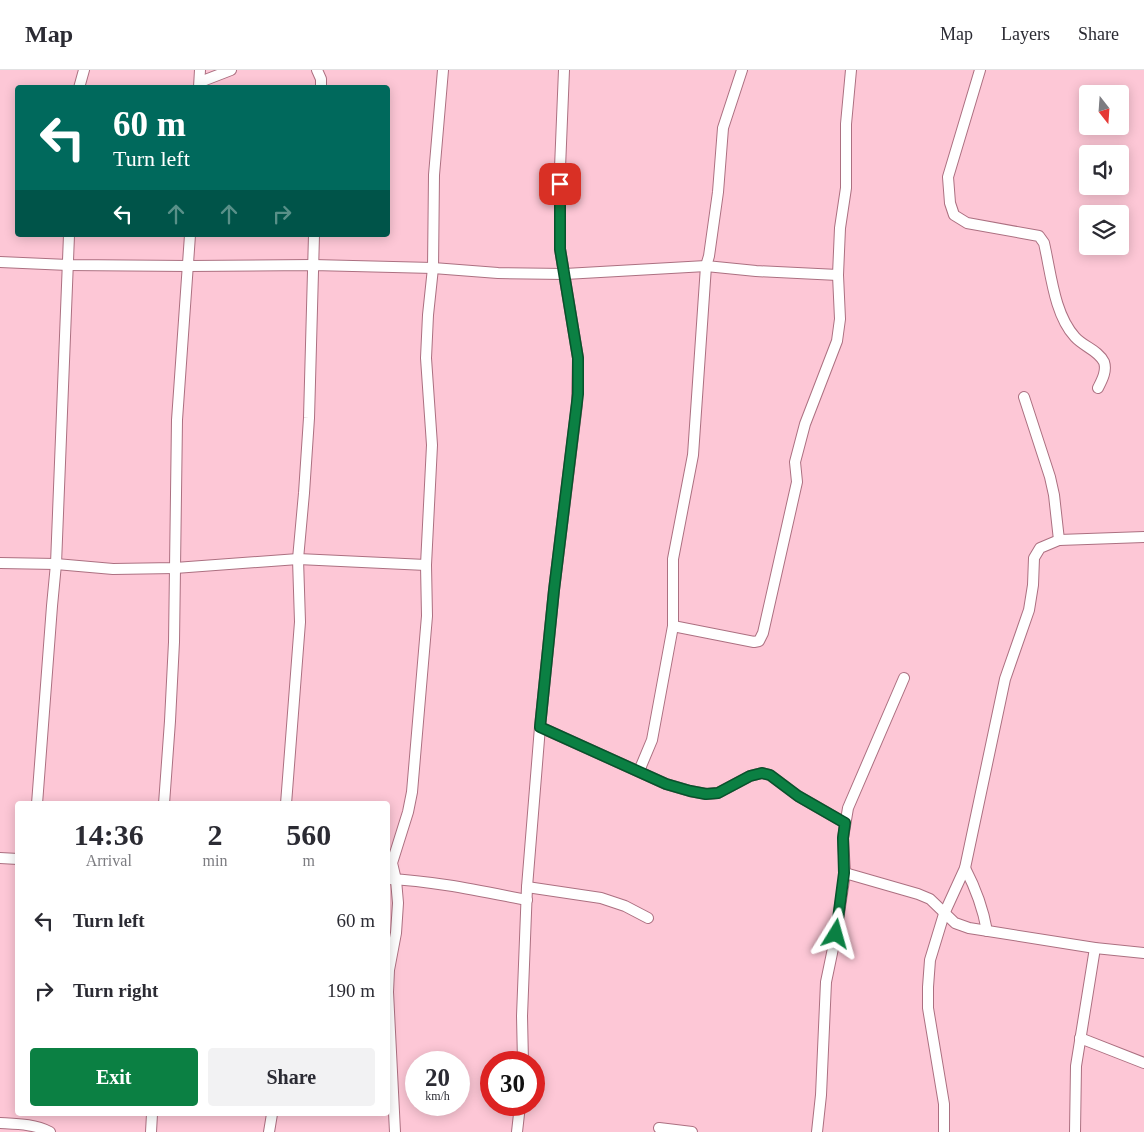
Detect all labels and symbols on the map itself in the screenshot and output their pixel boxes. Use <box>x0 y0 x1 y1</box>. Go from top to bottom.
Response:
north arrow <box>1079 85 1129 135</box>
pin <box>539 163 581 205</box>
position arrow <box>809 907 861 959</box>
speed limit sign: 30 <box>480 1051 545 1116</box>

